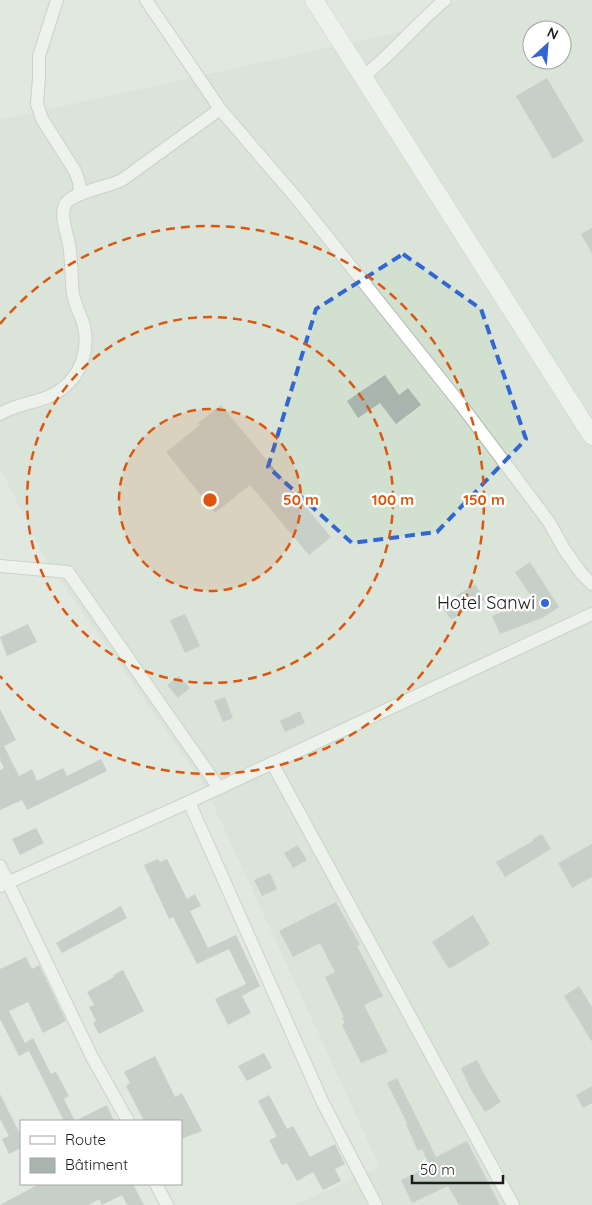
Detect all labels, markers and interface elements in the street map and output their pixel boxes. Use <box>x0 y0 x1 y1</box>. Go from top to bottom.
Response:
north arrow <box>522 20 572 70</box>
text: N <box>544 23 561 44</box>
text: 50 m <box>283 490 319 509</box>
text: 100 m <box>372 490 414 509</box>
text: 150 m <box>463 490 505 509</box>
centre of rings <box>201 491 219 509</box>
place label: Hotel Sanwi <box>437 591 535 614</box>
marker: Hotel Sanwi <box>539 597 551 609</box>
legend <box>20 1120 182 1185</box>
text: Route <box>65 1130 106 1149</box>
scale bar <box>412 1152 503 1184</box>
text: Bâtiment <box>65 1155 128 1174</box>
text: 50 m <box>420 1160 455 1179</box>

